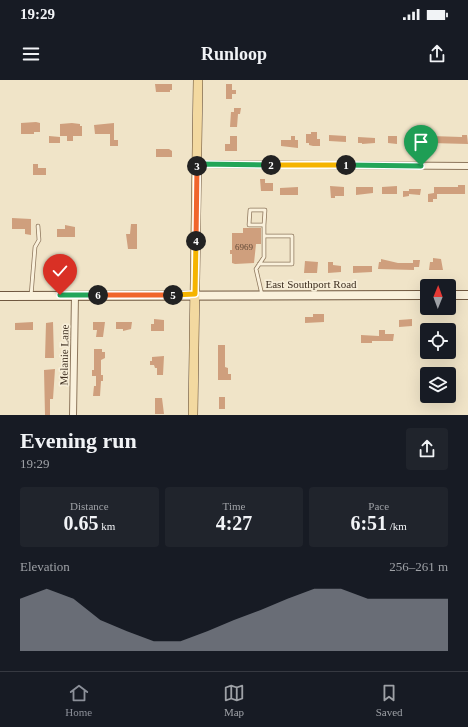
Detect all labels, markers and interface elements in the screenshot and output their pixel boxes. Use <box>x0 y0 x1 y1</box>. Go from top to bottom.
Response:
text: 19:29 <box>20 6 55 22</box>
icon: menu <box>20 43 42 65</box>
icon: share <box>426 43 448 65</box>
text: Runloop <box>201 44 267 64</box>
pin <box>404 125 438 166</box>
icon: arrive <box>410 131 432 153</box>
pin: 2 <box>261 155 281 175</box>
pin: 1 <box>336 155 356 175</box>
pin: 3 <box>187 156 207 176</box>
text: 2 <box>268 159 274 171</box>
text: 1 <box>343 159 349 171</box>
text: 3 <box>194 160 200 172</box>
pin: 4 <box>186 231 206 251</box>
text: 4 <box>193 235 199 247</box>
house number: 6969 <box>235 242 254 252</box>
pin <box>43 254 77 295</box>
icon: check <box>49 260 71 282</box>
street label: East Southport Road <box>265 278 357 290</box>
north arrow <box>420 279 456 315</box>
map controls <box>420 279 456 403</box>
pin: 6 <box>88 285 108 305</box>
pin: 5 <box>163 285 183 305</box>
text: 6 <box>95 289 101 301</box>
text: 5 <box>170 289 176 301</box>
button: locate <box>420 323 456 359</box>
street label: Melanie Lane <box>57 324 71 385</box>
button: layers <box>420 367 456 403</box>
text: Evening run <box>20 428 137 453</box>
button: share <box>406 428 448 470</box>
text: 19:29 <box>20 456 50 471</box>
text: Distance <box>70 500 109 512</box>
text: Time <box>223 500 245 512</box>
text: Pace <box>368 500 389 512</box>
text: 0.65 <box>63 512 98 534</box>
text: 4:27 <box>216 512 252 534</box>
text: 6:51 <box>350 512 387 534</box>
text: km <box>98 520 115 532</box>
text: /km <box>387 520 407 532</box>
text: Elevation <box>20 559 70 574</box>
text: 256–261 m <box>389 559 448 574</box>
tab: Home <box>65 682 92 718</box>
tab: Map <box>223 682 245 718</box>
tab: Saved <box>376 682 403 718</box>

